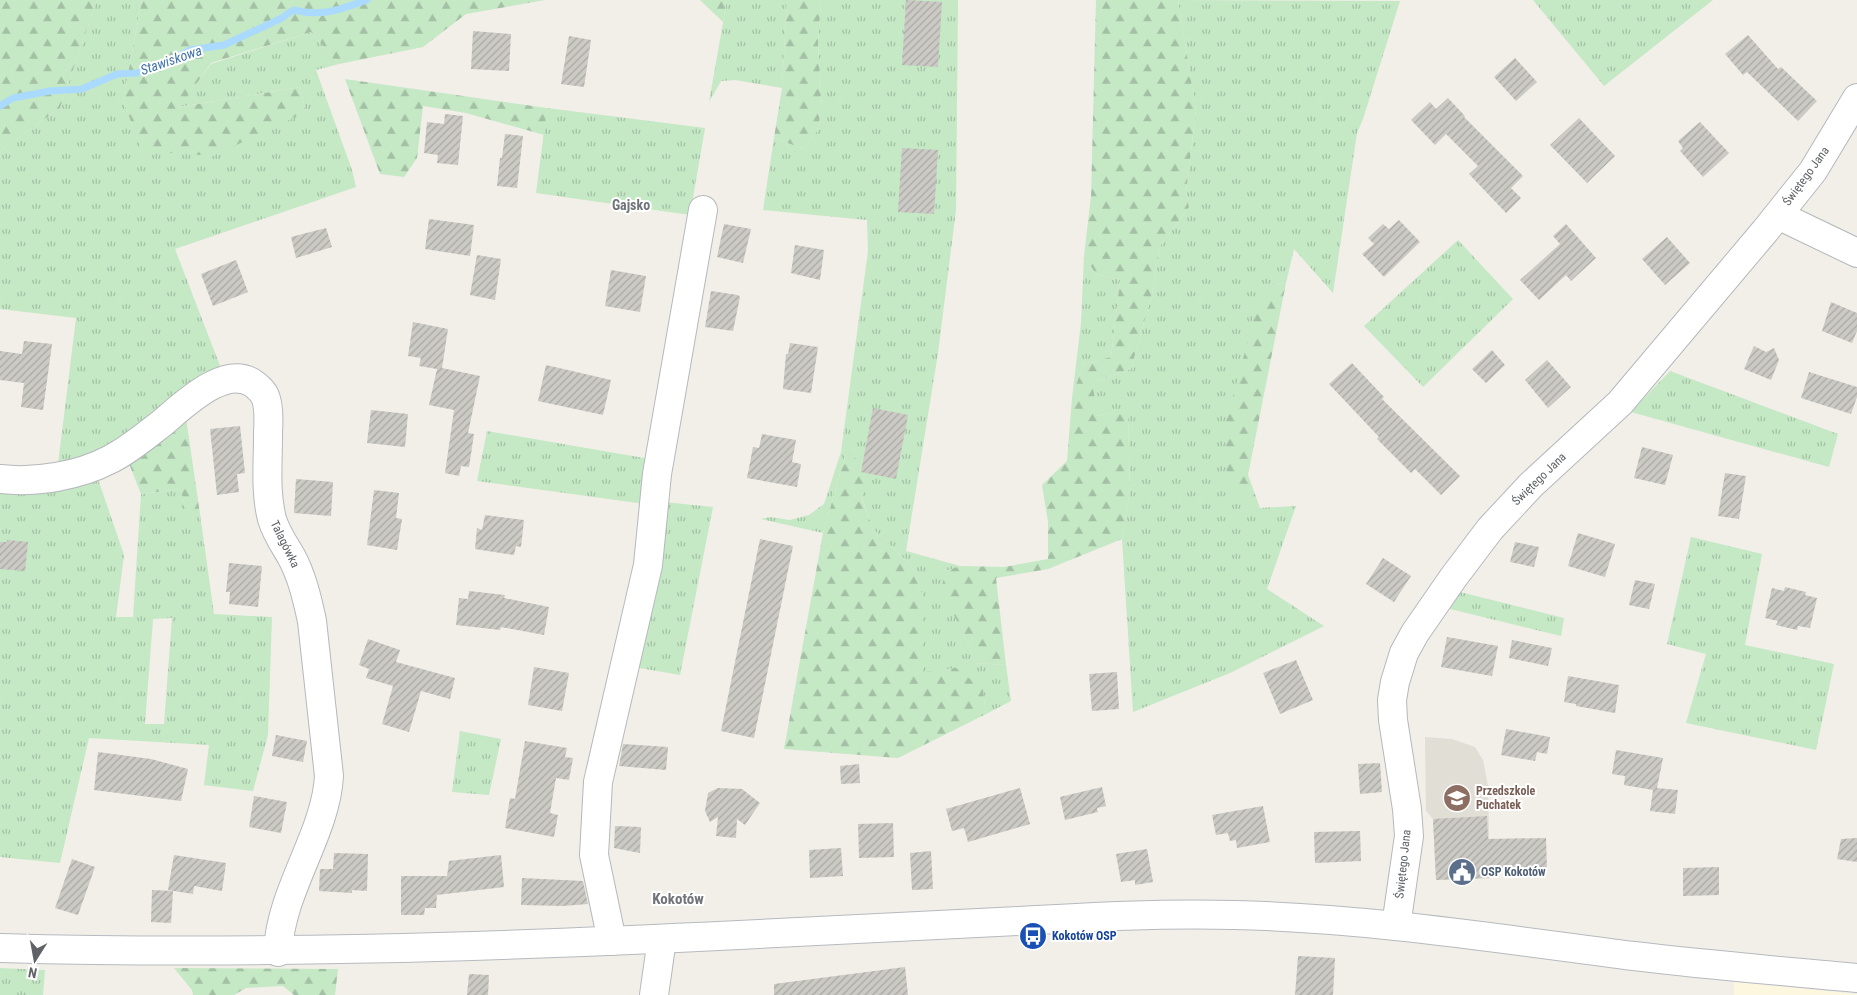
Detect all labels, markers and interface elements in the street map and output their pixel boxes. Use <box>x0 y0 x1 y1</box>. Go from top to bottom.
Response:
water label: Stawiskowa <box>138 42 204 78</box>
street label: Świętego Jana <box>1779 143 1832 208</box>
district label: Gajsko <box>612 197 650 213</box>
street label: Świętego Jana <box>1508 449 1569 508</box>
street label: Talagówka <box>268 518 303 570</box>
school or university icon: Przedszkole Puchatek <box>1442 783 1472 813</box>
place label: Przedszkole Puchatek <box>1476 784 1535 812</box>
street label: Świętego Jana <box>1391 828 1414 899</box>
public building icon: OSP Kokotów <box>1447 857 1477 887</box>
place label: OSP Kokotów <box>1481 865 1546 879</box>
district label: Kokotów <box>652 890 704 908</box>
bus stop icon: Kokotów OSP <box>1018 921 1048 951</box>
place label: Kokotów OSP <box>1052 929 1117 943</box>
north arrow <box>10 935 60 985</box>
text: N <box>27 964 38 981</box>

